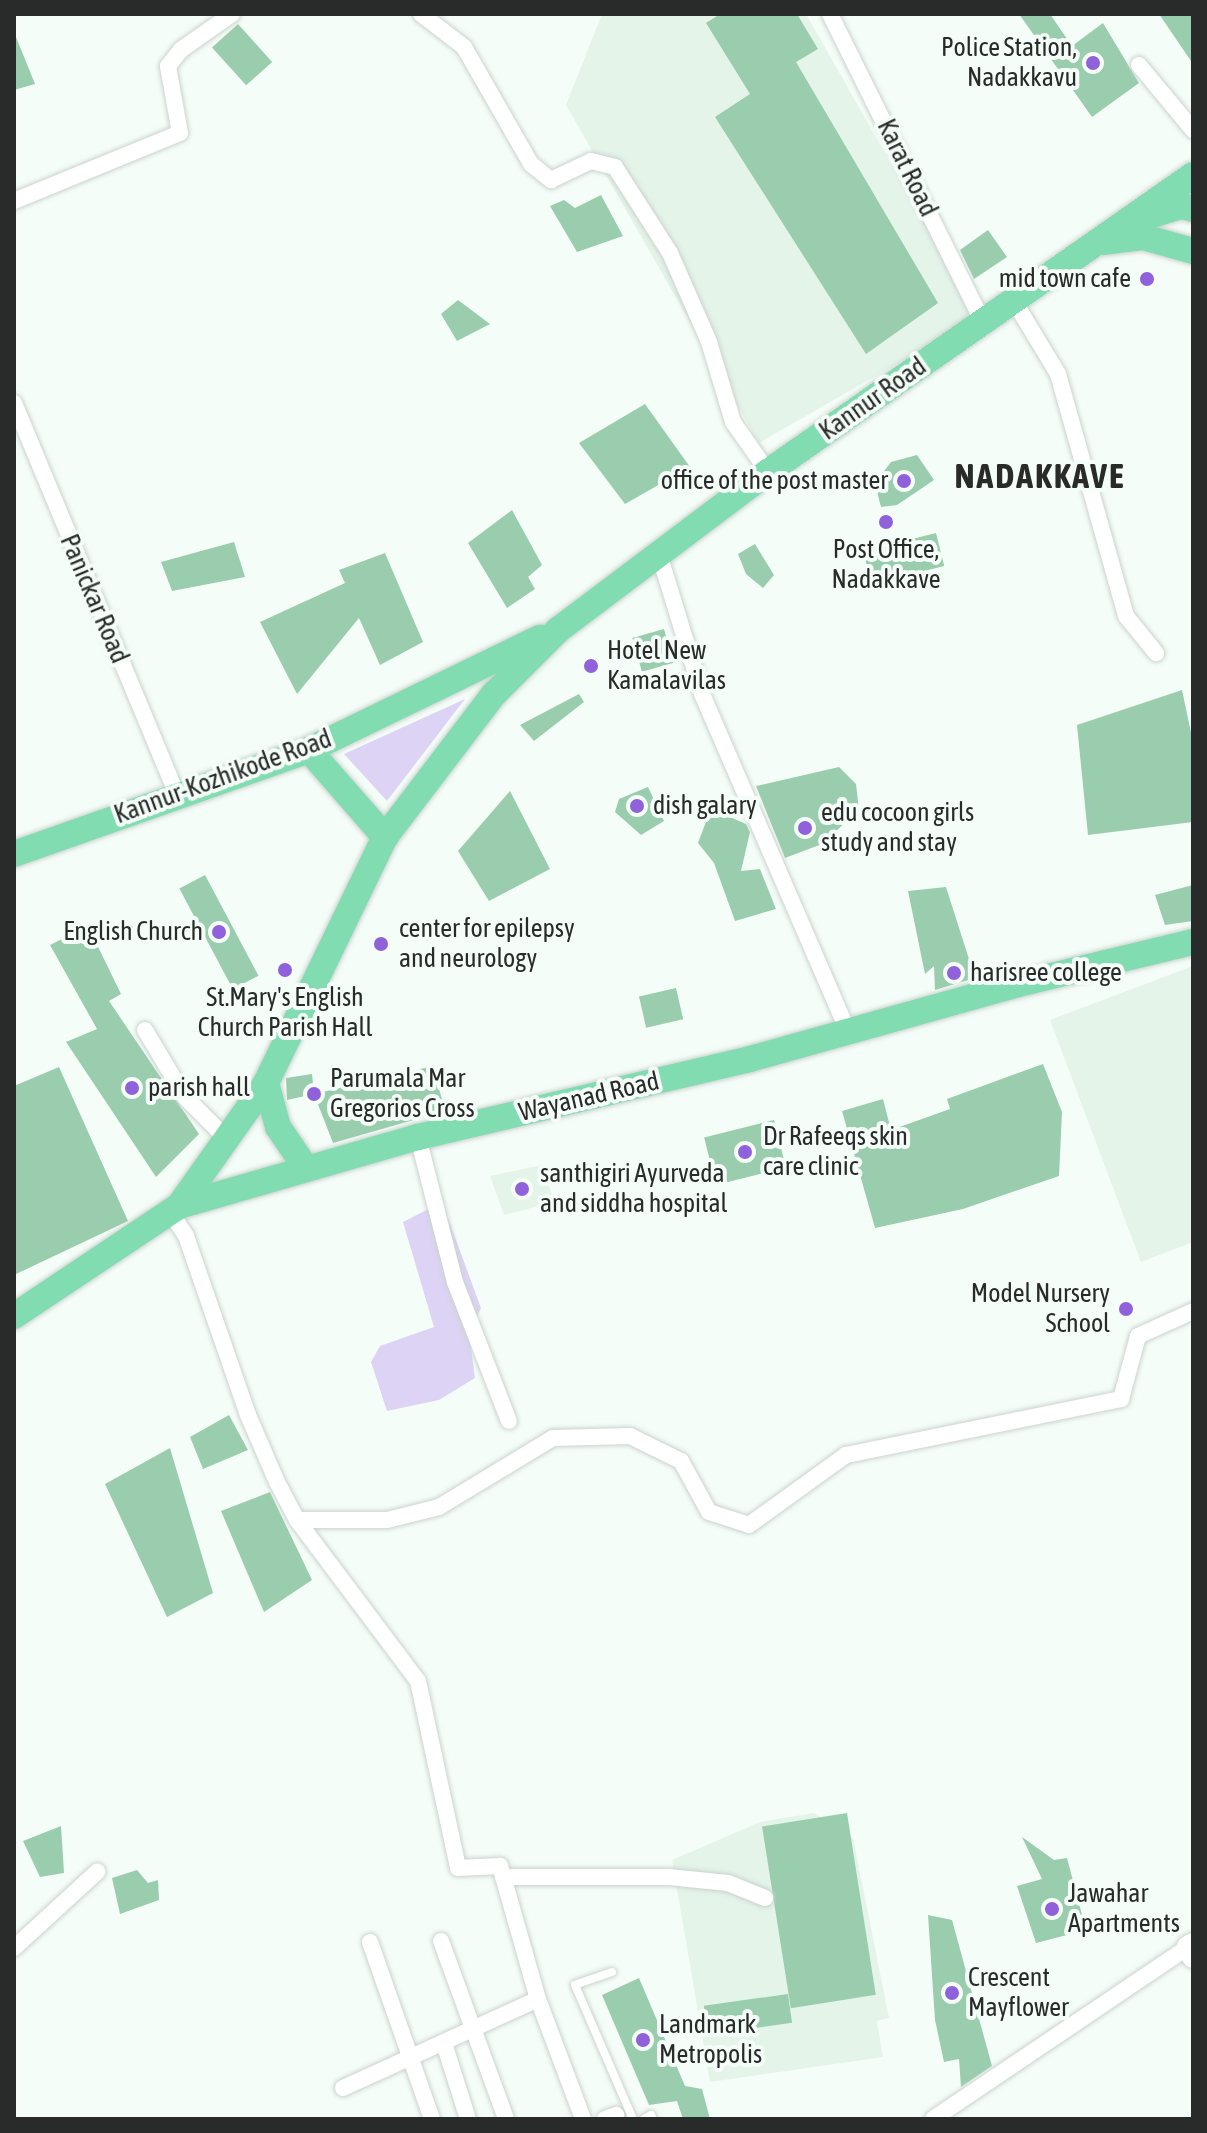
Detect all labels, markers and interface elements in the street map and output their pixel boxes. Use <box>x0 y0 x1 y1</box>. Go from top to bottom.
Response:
place label: Police Station, Nadakkavu <box>941 32 1077 94</box>
marker: Police Station, Nadakkavu <box>1084 54 1102 72</box>
street label: Karat Road <box>870 114 944 222</box>
place label: mid town cafe <box>999 263 1131 295</box>
marker: mid town cafe <box>1138 270 1156 288</box>
street label: Kannur Road <box>814 351 932 447</box>
district label: NADAKKAVE <box>955 456 1125 496</box>
place label: office of the post master <box>661 465 888 497</box>
marker: office of the post master <box>895 472 913 490</box>
marker: Post Office, Nadakkave <box>877 513 895 531</box>
street label: Panickar Road <box>53 530 135 668</box>
place label: Post Office, Nadakkave <box>831 534 941 596</box>
place label: Hotel New Kamalavilas <box>607 635 726 696</box>
marker: Hotel New Kamalavilas <box>582 657 600 675</box>
street label: Kannur-Kozhikode Road <box>110 723 336 831</box>
place label: dish galary <box>653 790 757 822</box>
marker: dish galary <box>628 797 646 815</box>
place label: edu cocoon girls study and stay <box>821 797 974 858</box>
marker: edu cocoon girls study and stay <box>796 819 814 837</box>
place label: center for epilepsy and neurology <box>399 913 575 974</box>
place label: English Church <box>63 916 203 948</box>
marker: English Church <box>210 923 228 941</box>
marker: center for epilepsy and neurology <box>370 933 392 955</box>
place label: harisree college <box>970 957 1122 989</box>
marker: St.Mary's English Church Parish Hall <box>276 961 294 979</box>
marker: harisree college <box>945 964 963 982</box>
place label: St.Mary's English Church Parish Hall <box>198 982 372 1044</box>
place label: Parumala Mar Gregorios Cross <box>330 1063 475 1124</box>
street label: Wayanad Road <box>516 1066 662 1128</box>
place label: parish hall <box>148 1072 250 1104</box>
marker: parish hall <box>123 1079 141 1097</box>
marker: Parumala Mar Gregorios Cross <box>305 1085 323 1103</box>
place label: Dr Rafeeqs skin care clinic <box>763 1121 908 1182</box>
marker: Dr Rafeeqs skin care clinic <box>734 1141 756 1163</box>
place label: santhigiri Ayurveda and siddha hospital <box>540 1158 727 1220</box>
marker: santhigiri Ayurveda and siddha hospital <box>511 1178 533 1200</box>
place label: Model Nursery School <box>971 1278 1110 1340</box>
marker: Model Nursery School <box>1117 1300 1135 1318</box>
place label: Jawahar Apartments <box>1068 1878 1180 1940</box>
marker: Jawahar Apartments <box>1043 1900 1061 1918</box>
place label: Crescent Mayflower <box>968 1962 1069 2024</box>
marker: Crescent Mayflower <box>943 1984 961 2002</box>
place label: Landmark Metropolis <box>659 2009 762 2070</box>
marker: Landmark Metropolis <box>634 2031 652 2049</box>

